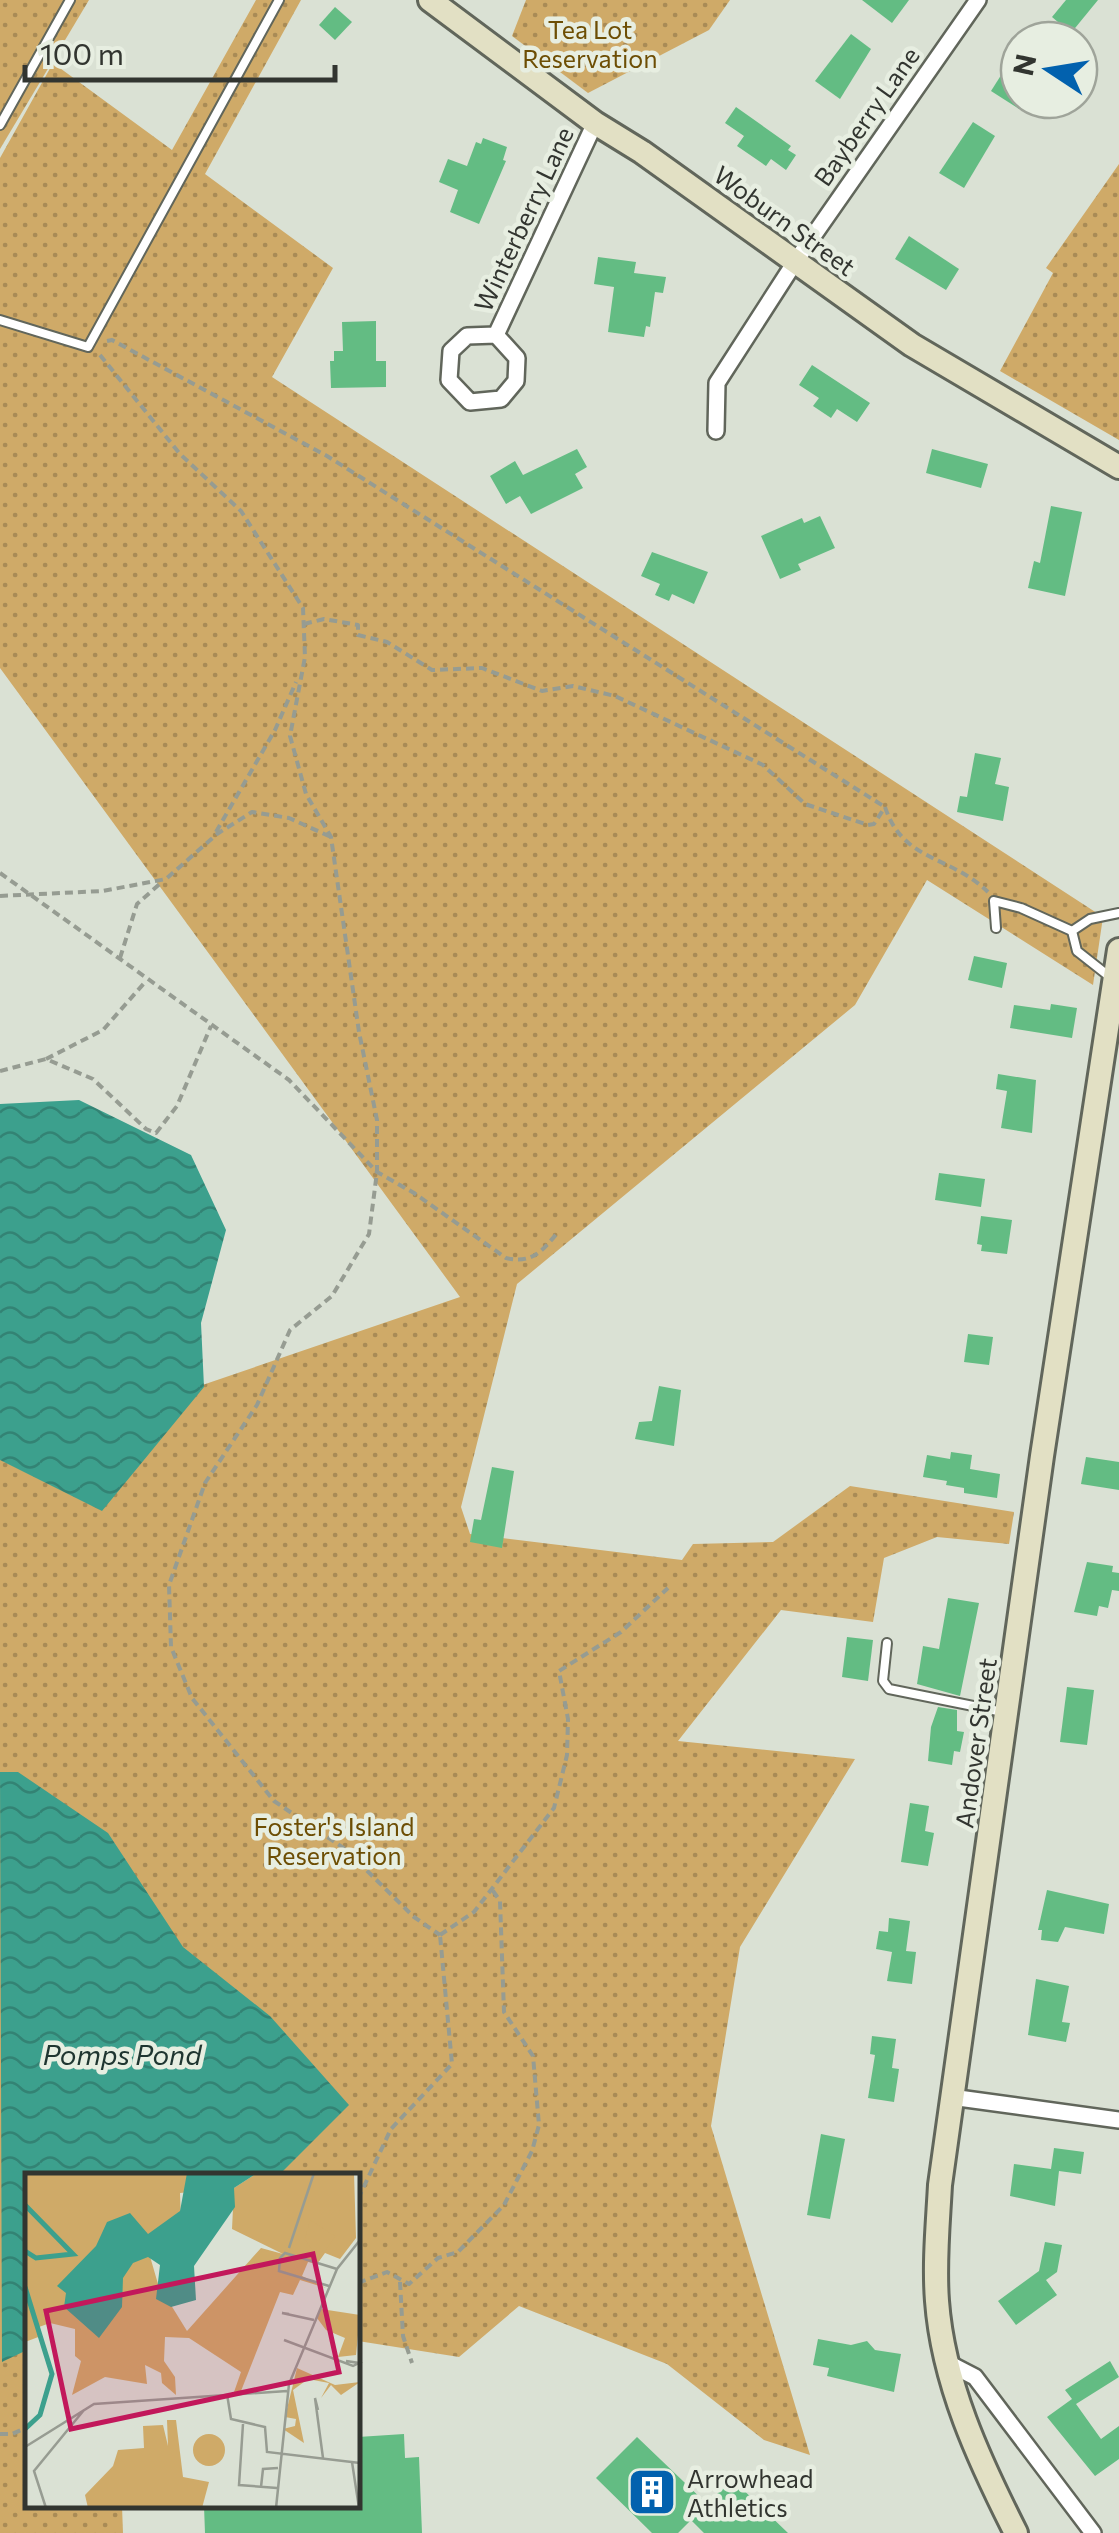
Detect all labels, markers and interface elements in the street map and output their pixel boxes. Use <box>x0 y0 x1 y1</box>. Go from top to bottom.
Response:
park label: Tea Lot Reservation <box>522 14 658 73</box>
scale bar <box>25 20 335 82</box>
north arrow <box>999 20 1099 120</box>
text: 100 m <box>40 34 124 71</box>
street label: Bayberry Lane <box>807 41 925 191</box>
text: N <box>1005 51 1042 78</box>
street label: Winterberry Lane <box>467 122 579 316</box>
street label: Woburn Street <box>709 159 861 281</box>
street label: Andover Street <box>948 1656 1002 1830</box>
park label: Foster's Island Reservation <box>254 1811 414 1870</box>
water label: Pomps Pond <box>43 2037 203 2071</box>
inset map <box>25 2173 360 2508</box>
place label: Arrowhead Athletics <box>687 2463 813 2522</box>
building icon: Arrowhead Athletics <box>626 2466 678 2518</box>

